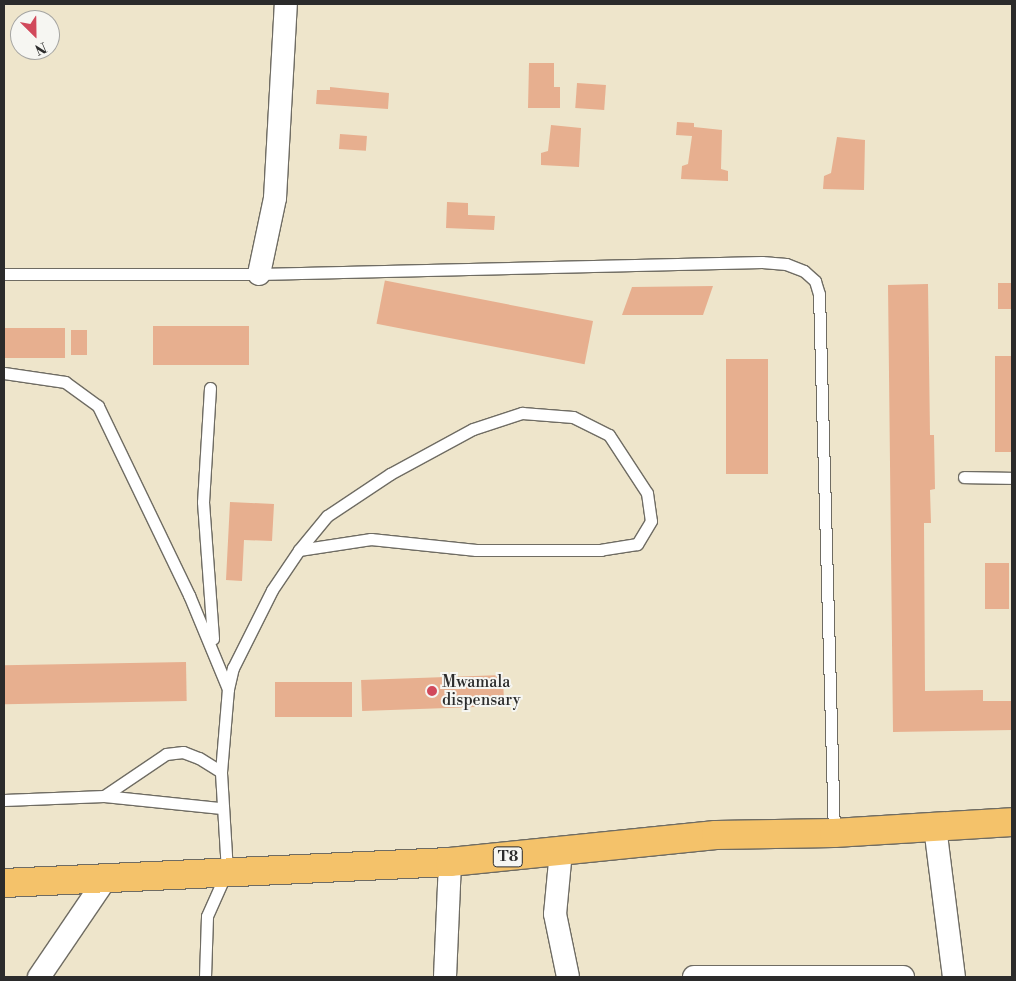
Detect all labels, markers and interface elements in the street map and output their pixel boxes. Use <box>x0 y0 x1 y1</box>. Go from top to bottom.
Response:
north arrow <box>10 10 60 60</box>
text: N <box>32 37 49 58</box>
place label: Mwamala dispensary <box>442 672 521 710</box>
marker: Mwamala dispensary <box>426 685 438 697</box>
road number: T8 <box>492 844 524 870</box>

